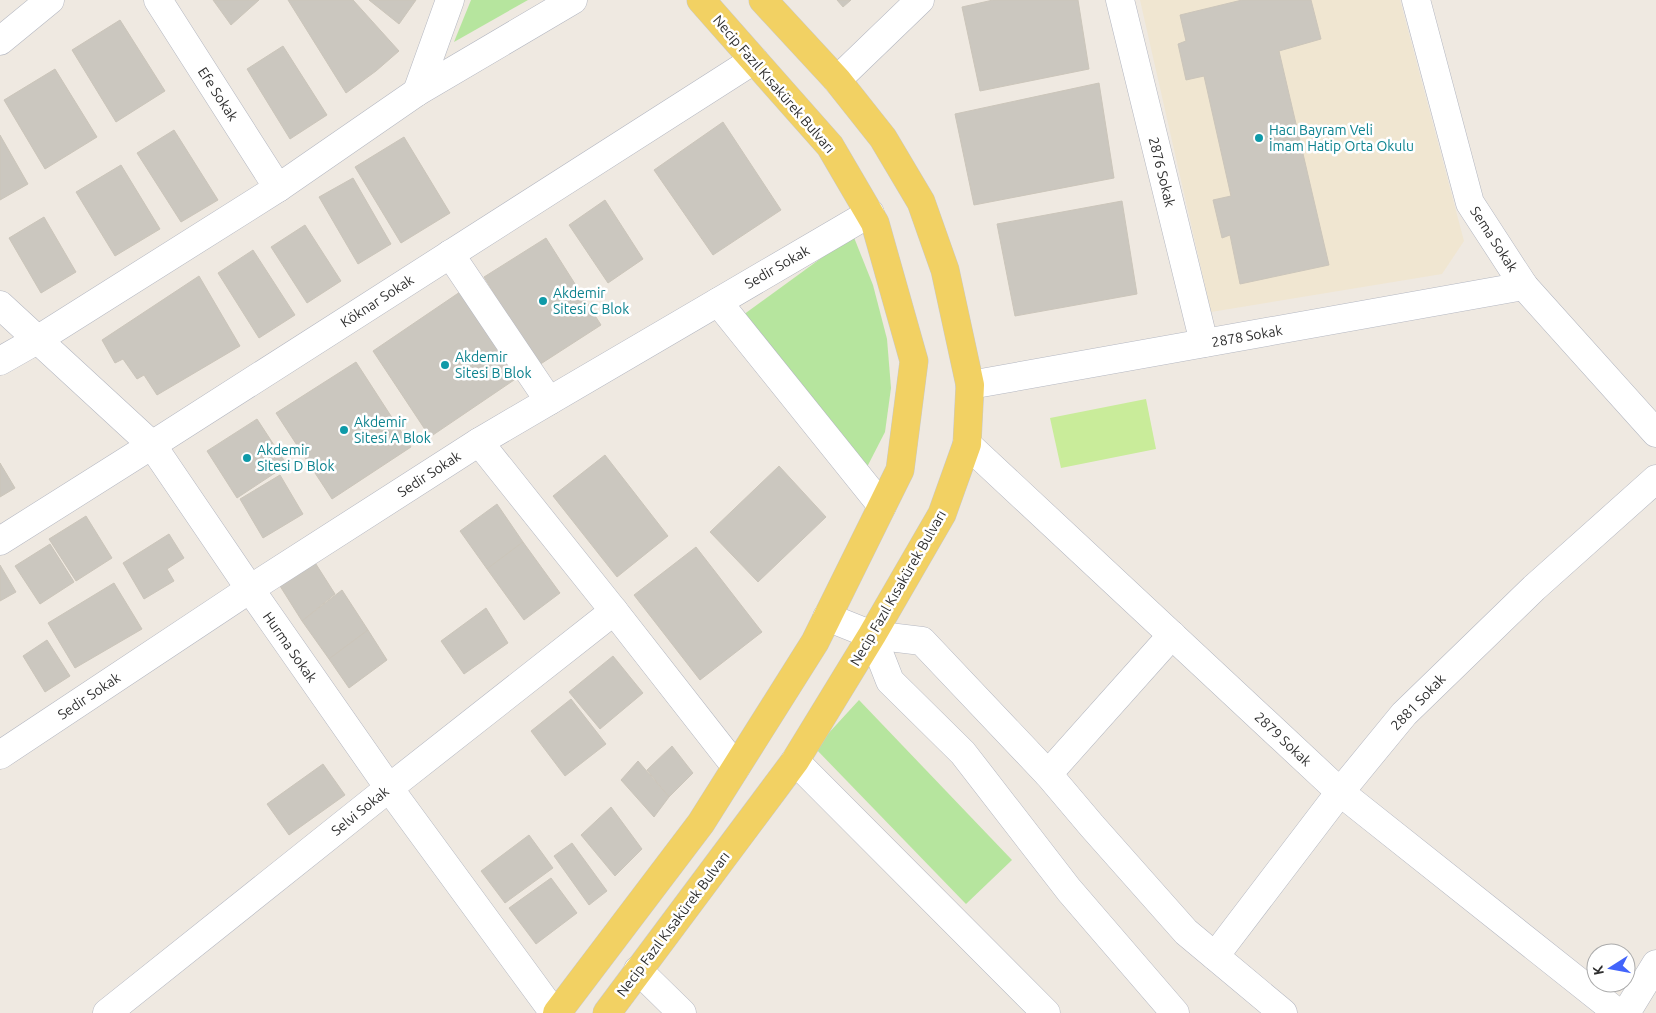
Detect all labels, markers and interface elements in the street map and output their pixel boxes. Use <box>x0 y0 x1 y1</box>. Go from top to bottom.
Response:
street label: Necip Fazıl Kısakürek Bulvarı <box>710 12 838 156</box>
street label: Efe Sokak <box>195 64 241 124</box>
place label: Hacı Bayram Veli İmam Hatip Orta Okulu <box>1269 122 1414 154</box>
marker: Hacı Bayram Veli İmam Hatip Orta Okulu <box>1253 132 1265 144</box>
street label: 2876 Sokak <box>1146 135 1178 209</box>
street label: Sema Sokak <box>1467 203 1521 275</box>
street label: Sedir Sokak <box>742 242 812 292</box>
street label: Köknar Sokak <box>337 271 417 331</box>
place label: Akdemir Sitesi C Blok <box>553 285 629 317</box>
marker: Akdemir Sitesi C Blok <box>537 295 549 307</box>
street label: 2878 Sokak <box>1210 322 1284 350</box>
place label: Akdemir Sitesi B Blok <box>455 349 532 381</box>
marker: Akdemir Sitesi B Blok <box>439 359 451 371</box>
place label: Akdemir Sitesi A Blok <box>354 414 431 446</box>
marker: Akdemir Sitesi A Blok <box>338 424 350 436</box>
place label: Akdemir Sitesi D Blok <box>257 442 335 474</box>
street label: Sedir Sokak <box>394 448 464 500</box>
marker: Akdemir Sitesi D Blok <box>241 452 253 464</box>
street label: Necip Fazıl Kısakürek Bulvarı <box>847 507 949 669</box>
street label: Hurma Sokak <box>260 609 320 685</box>
street label: Sedir Sokak <box>55 669 123 723</box>
street label: 2881 Sokak <box>1387 671 1449 733</box>
street label: 2879 Sokak <box>1251 709 1315 769</box>
street label: Selvi Sokak <box>328 783 392 839</box>
street label: Necip Fazıl Kısakürek Bulvarı <box>613 849 733 999</box>
north arrow <box>1586 943 1636 993</box>
text: K <box>1589 964 1607 977</box>

